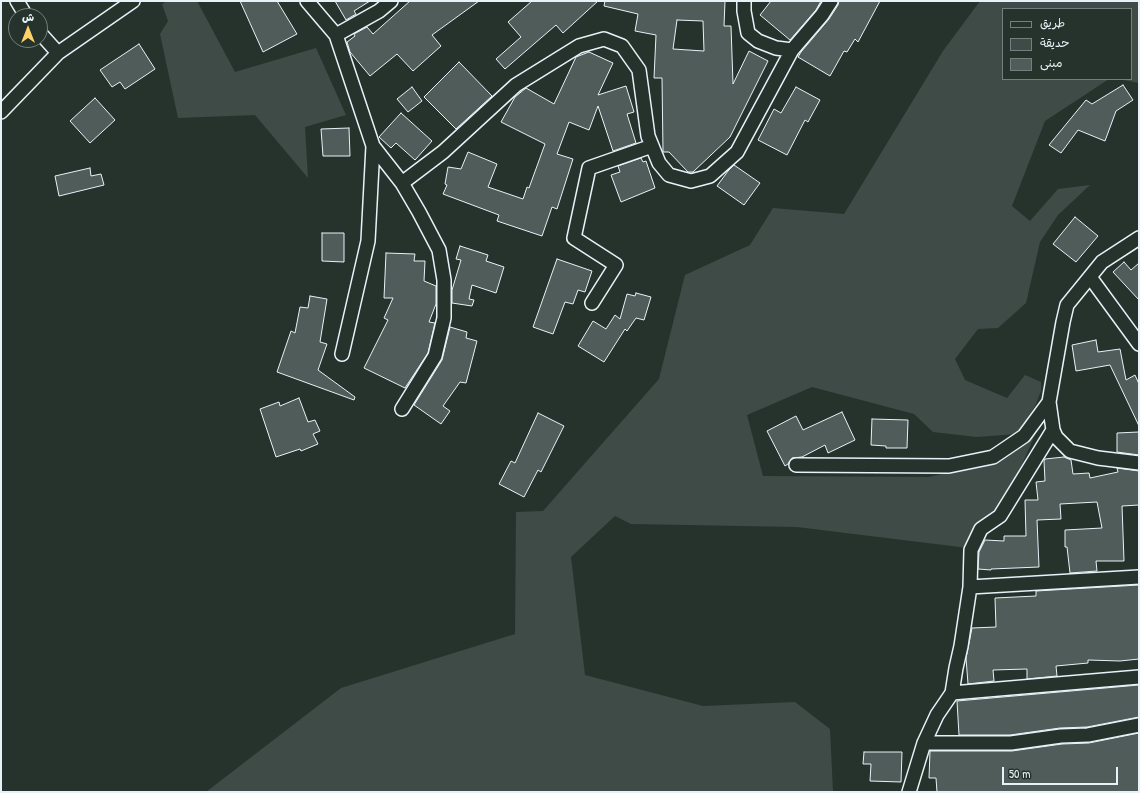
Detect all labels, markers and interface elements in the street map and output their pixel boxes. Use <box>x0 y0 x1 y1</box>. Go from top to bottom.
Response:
north arrow <box>8 8 48 48</box>
legend <box>1002 8 1132 80</box>
text: ش <box>22 10 34 24</box>
text: طريق <box>1040 14 1065 31</box>
text: حديقة <box>1040 34 1069 51</box>
text: مبنى <box>1040 54 1063 71</box>
scale bar <box>1004 759 1120 785</box>
text: 50 m <box>1009 765 1030 782</box>

